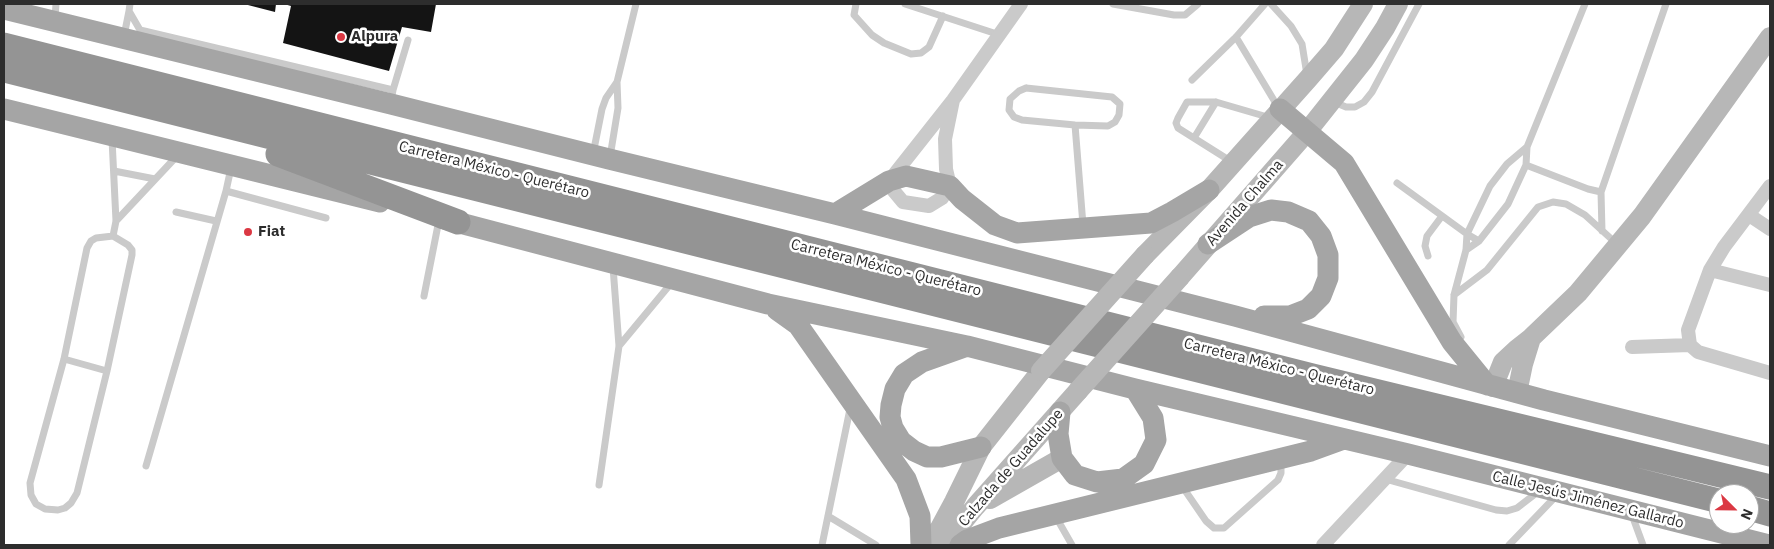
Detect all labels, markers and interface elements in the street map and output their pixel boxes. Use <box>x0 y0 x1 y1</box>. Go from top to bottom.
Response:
place label: Alpura <box>351 28 398 46</box>
marker: Alpura <box>335 31 347 43</box>
street label: Carretera México - Querétaro <box>397 138 591 202</box>
street label: Avenida Chalma <box>1203 156 1287 250</box>
place label: Fiat <box>258 223 285 241</box>
marker: Fiat <box>242 226 254 238</box>
street label: Carretera México - Querétaro <box>789 236 983 300</box>
street label: Carretera México - Querétaro <box>1182 335 1376 399</box>
street label: Calzada de Guadalupe <box>955 405 1067 531</box>
street label: Calle Jesús Jiménez Gallardo <box>1490 467 1686 533</box>
north arrow <box>1709 484 1759 534</box>
text: N <box>1737 506 1757 523</box>

